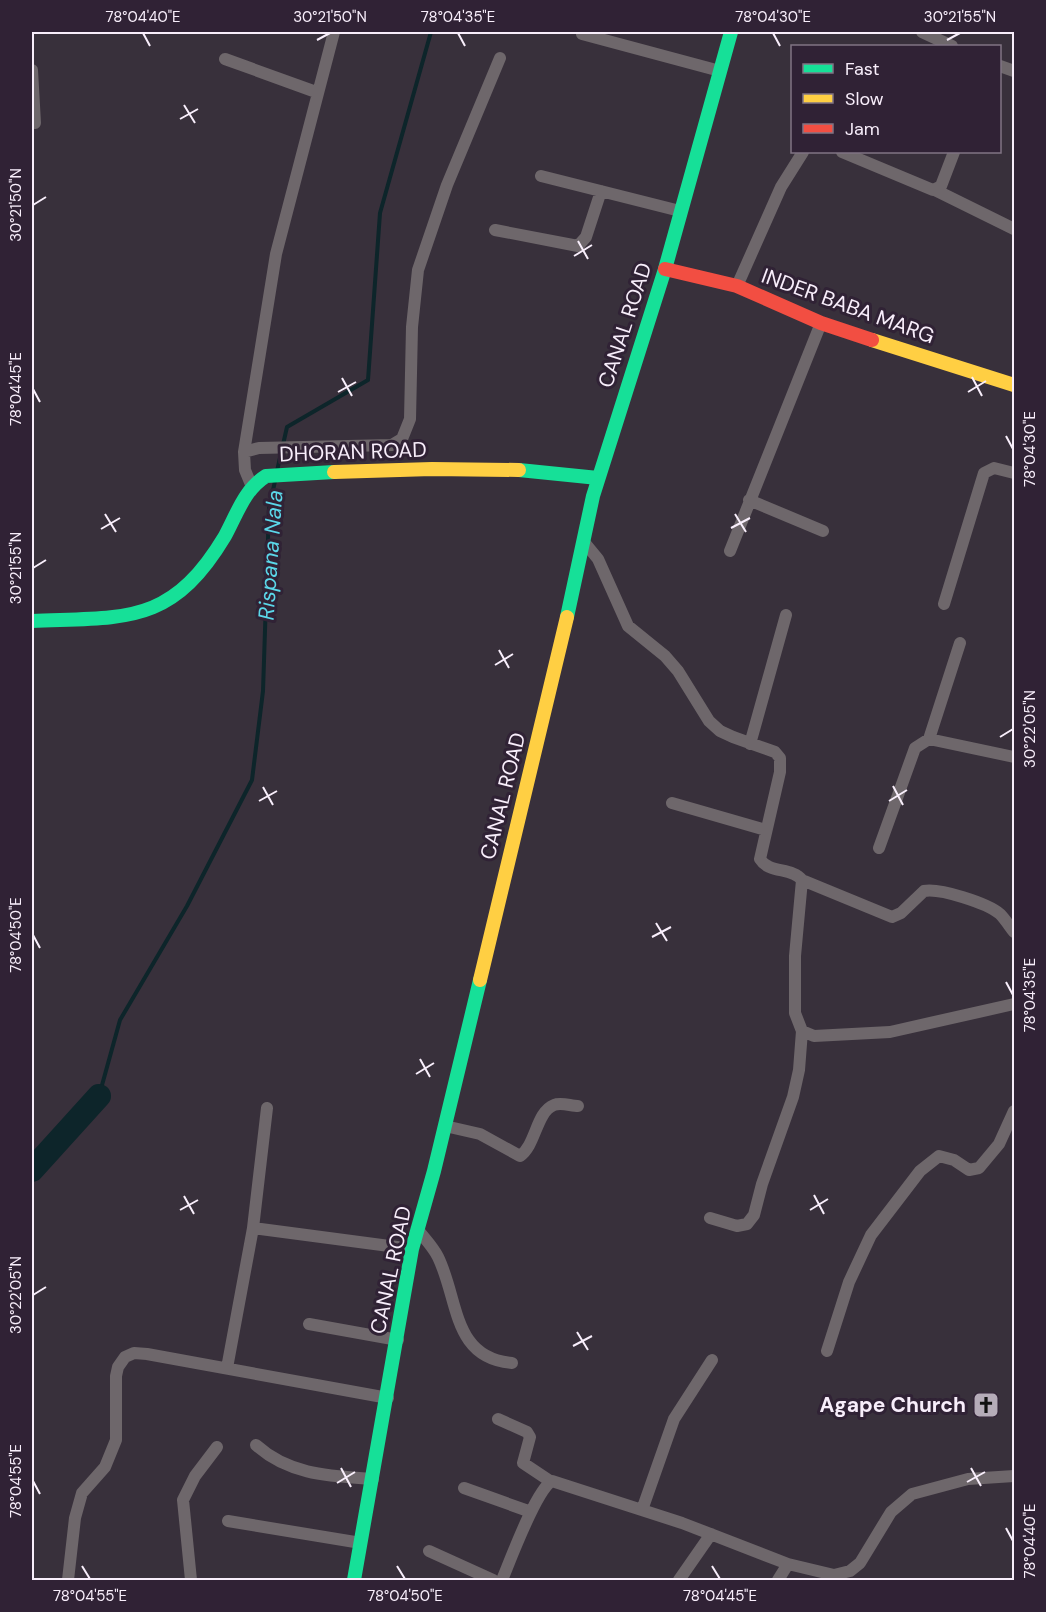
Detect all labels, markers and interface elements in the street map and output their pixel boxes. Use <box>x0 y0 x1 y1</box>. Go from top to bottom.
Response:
text: 78°04'40"E <box>105 7 181 27</box>
text: 30°21'50"N <box>293 7 367 27</box>
text: 78°04'35"E <box>421 7 495 27</box>
text: 78°04'30"E <box>735 7 811 27</box>
text: 30°21'55"N <box>924 7 996 27</box>
legend <box>791 45 1001 153</box>
text: Fast <box>845 57 880 81</box>
text: Slow <box>845 87 884 111</box>
text: Jam <box>845 117 880 141</box>
text: 30°21'50"N <box>6 168 26 242</box>
street label: CANAL ROAD <box>592 259 658 391</box>
street label: INDER BABA MARG <box>758 262 938 350</box>
text: 78°04'45"E <box>6 352 26 426</box>
text: 78°04'30"E <box>1020 411 1040 487</box>
street label: DHORAN ROAD <box>279 435 427 469</box>
water label: Rispana Nala <box>251 489 290 621</box>
text: 30°21'55"N <box>6 532 26 604</box>
text: 30°22'05"N <box>1020 690 1040 768</box>
street label: CANAL ROAD <box>474 730 532 862</box>
text: 78°04'50"E <box>6 897 26 973</box>
text: 78°04'35"E <box>1020 958 1040 1032</box>
street label: CANAL ROAD <box>364 1204 418 1336</box>
text: 30°22'05"N <box>6 1256 26 1334</box>
church icon: Agape Church <box>971 1390 1001 1420</box>
place label: Agape Church <box>819 1391 966 1419</box>
text: 78°04'55"E <box>6 1444 26 1518</box>
text: 78°04'40"E <box>1020 1503 1040 1579</box>
text: 78°04'55"E <box>53 1586 127 1606</box>
text: 78°04'50"E <box>367 1586 443 1606</box>
text: 78°04'45"E <box>683 1586 757 1606</box>

